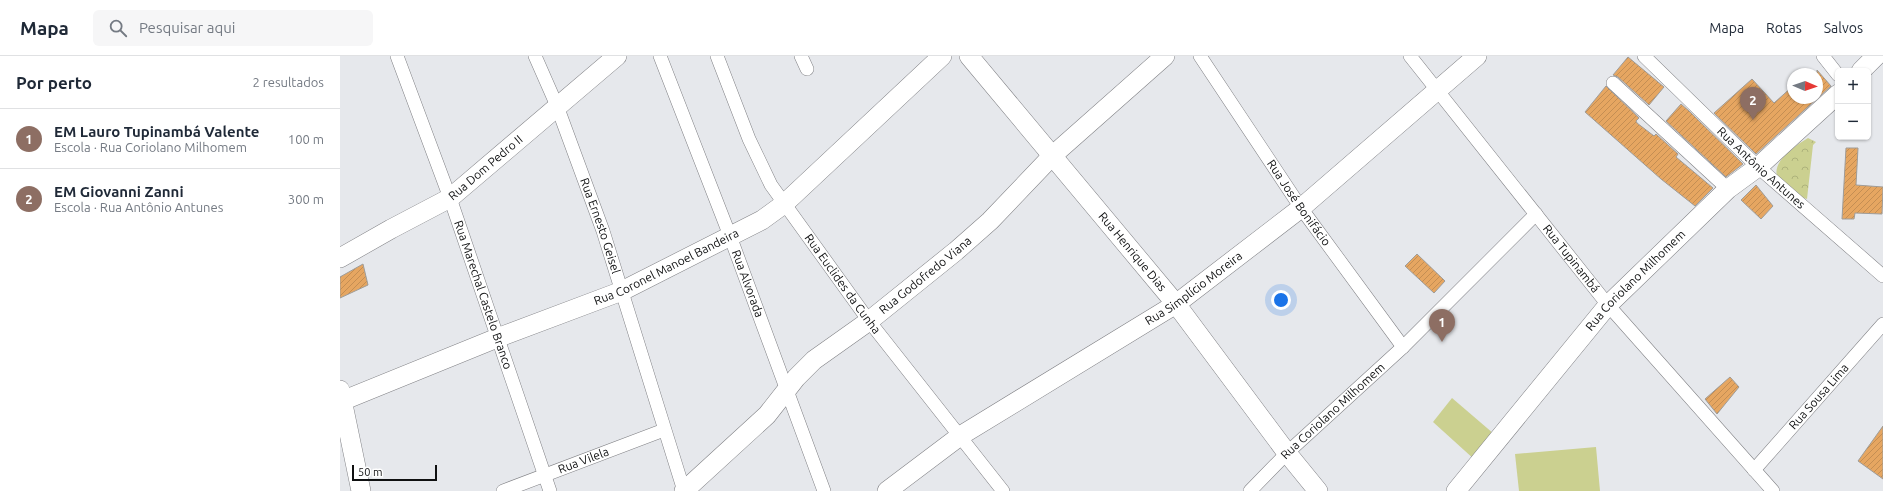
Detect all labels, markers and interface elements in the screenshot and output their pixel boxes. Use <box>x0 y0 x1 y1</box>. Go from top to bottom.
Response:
search box <box>93 10 373 46</box>
text: Mapa <box>20 17 69 39</box>
icon: search <box>107 17 129 39</box>
text: Pesquisar aqui <box>139 19 235 36</box>
text: Mapa <box>1709 20 1744 36</box>
text: Rotas <box>1766 20 1802 36</box>
text: Salvos <box>1824 20 1863 36</box>
north arrow <box>1787 68 1823 104</box>
map controls <box>1835 68 1871 140</box>
button: + <box>1835 68 1871 104</box>
text: Por perto <box>16 73 92 92</box>
text: 2 resultados <box>253 75 324 89</box>
pin: 2 <box>1740 87 1766 120</box>
button: − <box>1835 104 1871 140</box>
text: EM Lauro Tupinambá Valente <box>54 123 259 140</box>
street label: Rua Antônio Antunes <box>1715 124 1808 211</box>
text: 1 <box>25 132 33 146</box>
text: 100 m <box>288 132 324 146</box>
street label: Rua Dom Pedro II <box>446 132 525 202</box>
text: Escola · Rua Coriolano Milhomem <box>54 140 247 154</box>
street label: Rua José Bonifácio <box>1265 157 1333 248</box>
street label: Rua Ernesto Geisel <box>578 176 623 275</box>
text: EM Giovanni Zanni <box>54 183 184 200</box>
text: 2 <box>25 192 33 206</box>
text: 300 m <box>288 192 324 206</box>
text: Escola · Rua Antônio Antunes <box>54 200 223 214</box>
street label: Rua Henrique Dias <box>1096 209 1169 293</box>
street label: Rua Marechal Castelo Branco <box>452 219 515 371</box>
street label: Rua Tupinambá <box>1541 222 1603 295</box>
street label: Rua Coronel Manoel Bandeira <box>592 226 741 307</box>
street label: Rua Coriolano Milhomem <box>1583 227 1687 333</box>
street label: Rua Euclides da Cunha <box>802 231 883 336</box>
street label: Rua Godofredo Viana <box>876 234 974 316</box>
street label: Rua Alvorada <box>730 248 766 319</box>
street label: Rua Simplício Moreira <box>1143 249 1244 327</box>
your location <box>1271 290 1291 310</box>
pin: 1 <box>1429 309 1455 342</box>
street label: Rua Coriolano Milhomem <box>1278 360 1387 461</box>
street label: Rua Sousa Lima <box>1786 361 1851 432</box>
street label: Rua Vilela <box>556 445 610 476</box>
scale bar <box>352 463 437 482</box>
text: 50 m <box>358 466 382 478</box>

